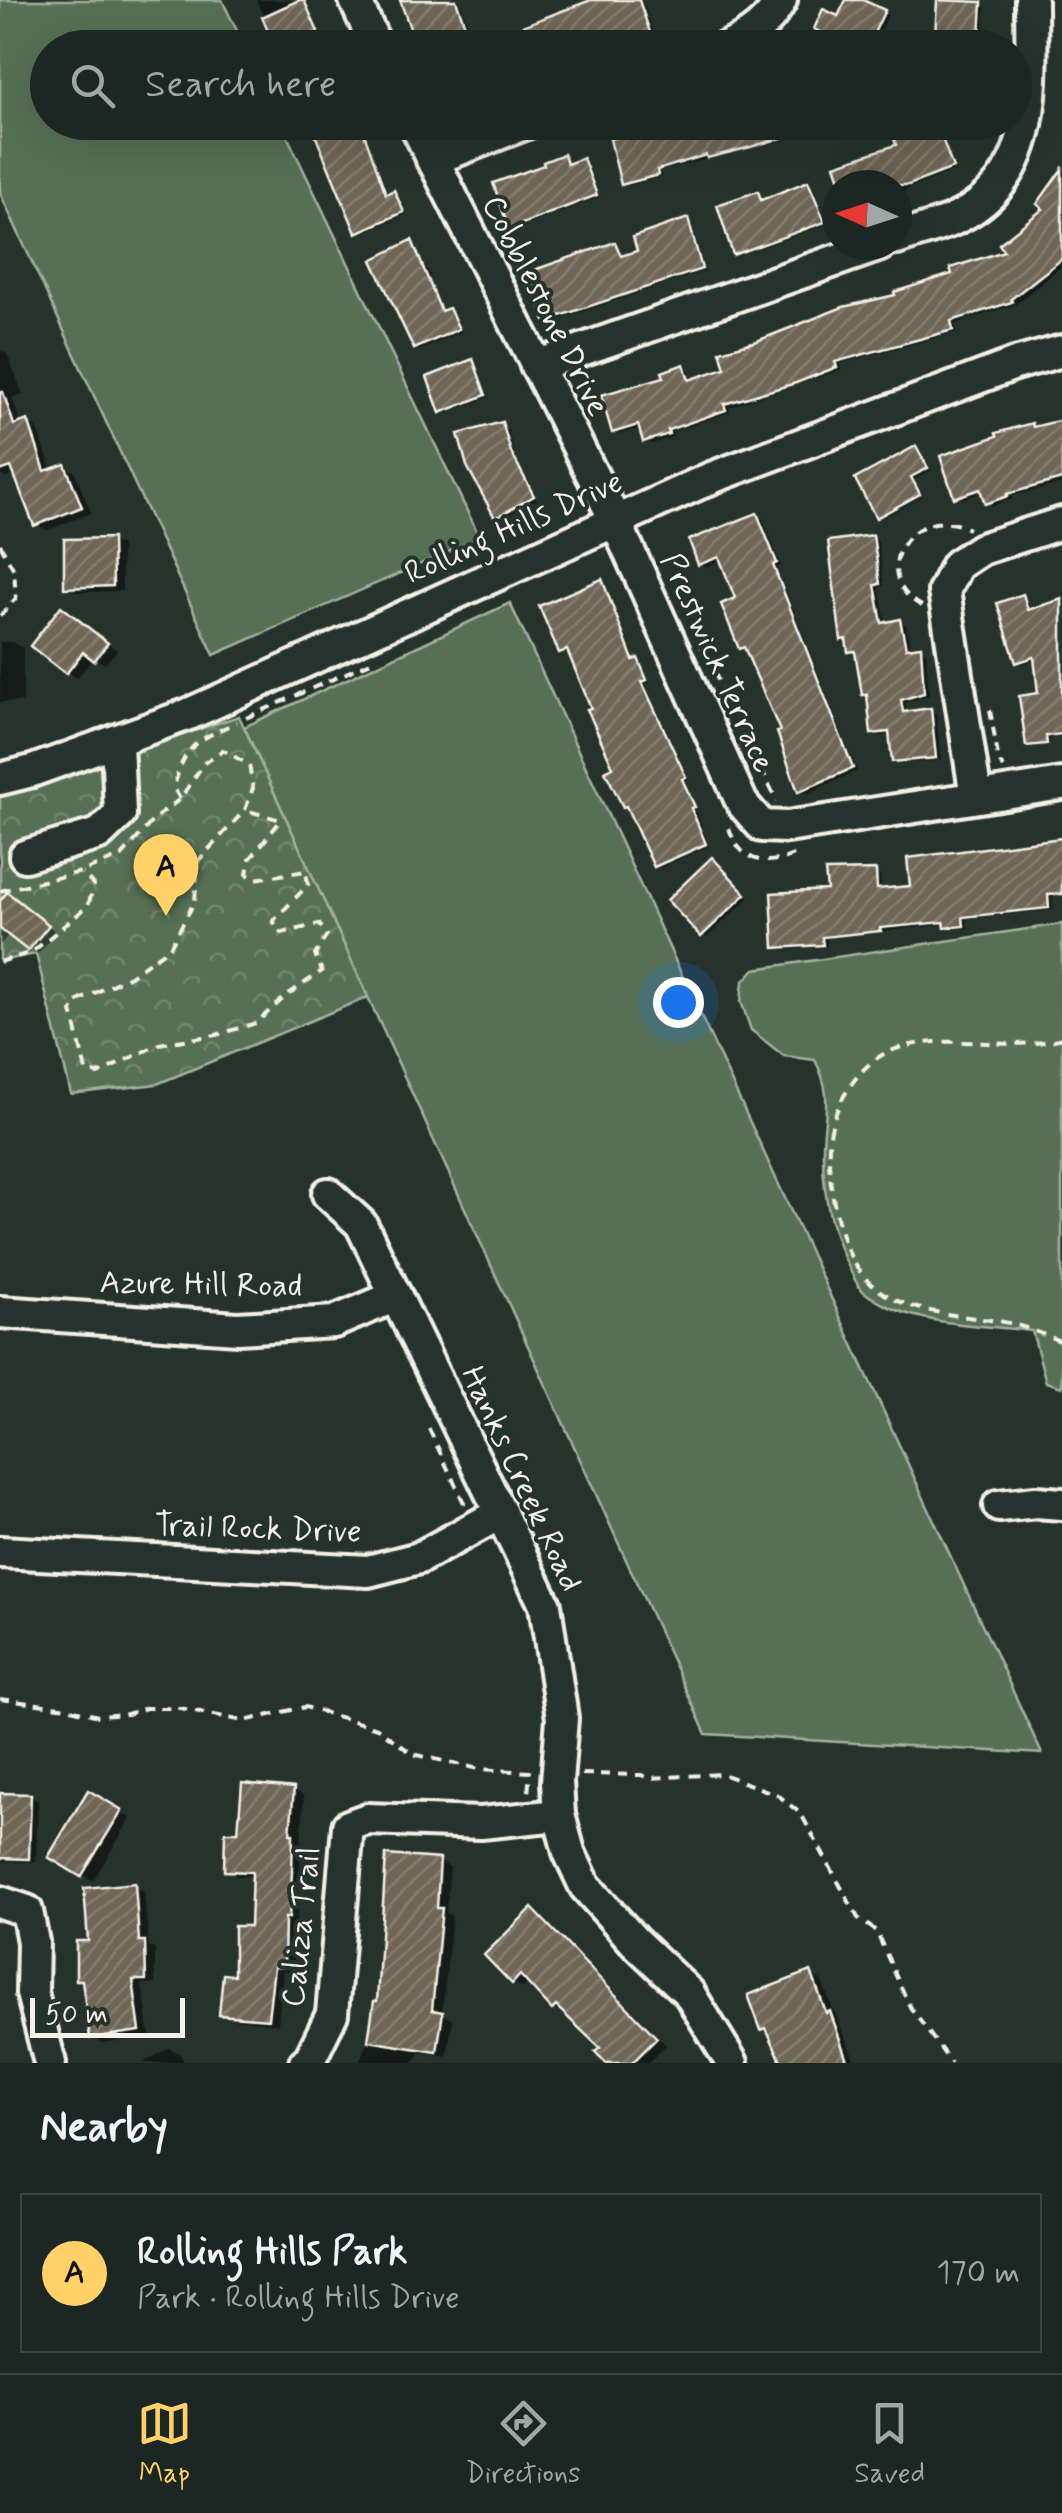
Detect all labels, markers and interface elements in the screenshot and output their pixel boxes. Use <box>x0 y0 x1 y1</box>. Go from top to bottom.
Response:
search box <box>30 30 1032 140</box>
icon: search <box>65 58 120 113</box>
text: Search here <box>145 61 336 110</box>
north arrow <box>822 170 912 260</box>
street label: Cobblestone Drive <box>471 189 619 423</box>
street label: Rolling Hills Drive <box>398 461 631 598</box>
street label: Prestwick Terrace <box>650 547 784 779</box>
pin: A <box>134 834 198 916</box>
your location <box>653 977 704 1028</box>
street label: Azure Hill Road <box>99 1262 303 1308</box>
street label: Hanks Creek Road <box>450 1360 592 1598</box>
street label: Trail Rock Drive <box>154 1504 362 1554</box>
street label: Caliza Trail <box>273 1845 331 2009</box>
scale bar <box>30 1993 185 2038</box>
text: 50 m <box>45 1997 108 2034</box>
text: Nearby <box>40 2101 168 2156</box>
text: Rolling Hills Park <box>137 2228 407 2277</box>
text: A <box>64 2252 85 2294</box>
text: 170 m <box>936 2252 1020 2294</box>
text: Park · Rolling Hills Drive <box>137 2277 460 2319</box>
tab: Map <box>137 2396 192 2493</box>
tab: Directions <box>466 2396 581 2493</box>
tab: Saved <box>854 2396 925 2493</box>

